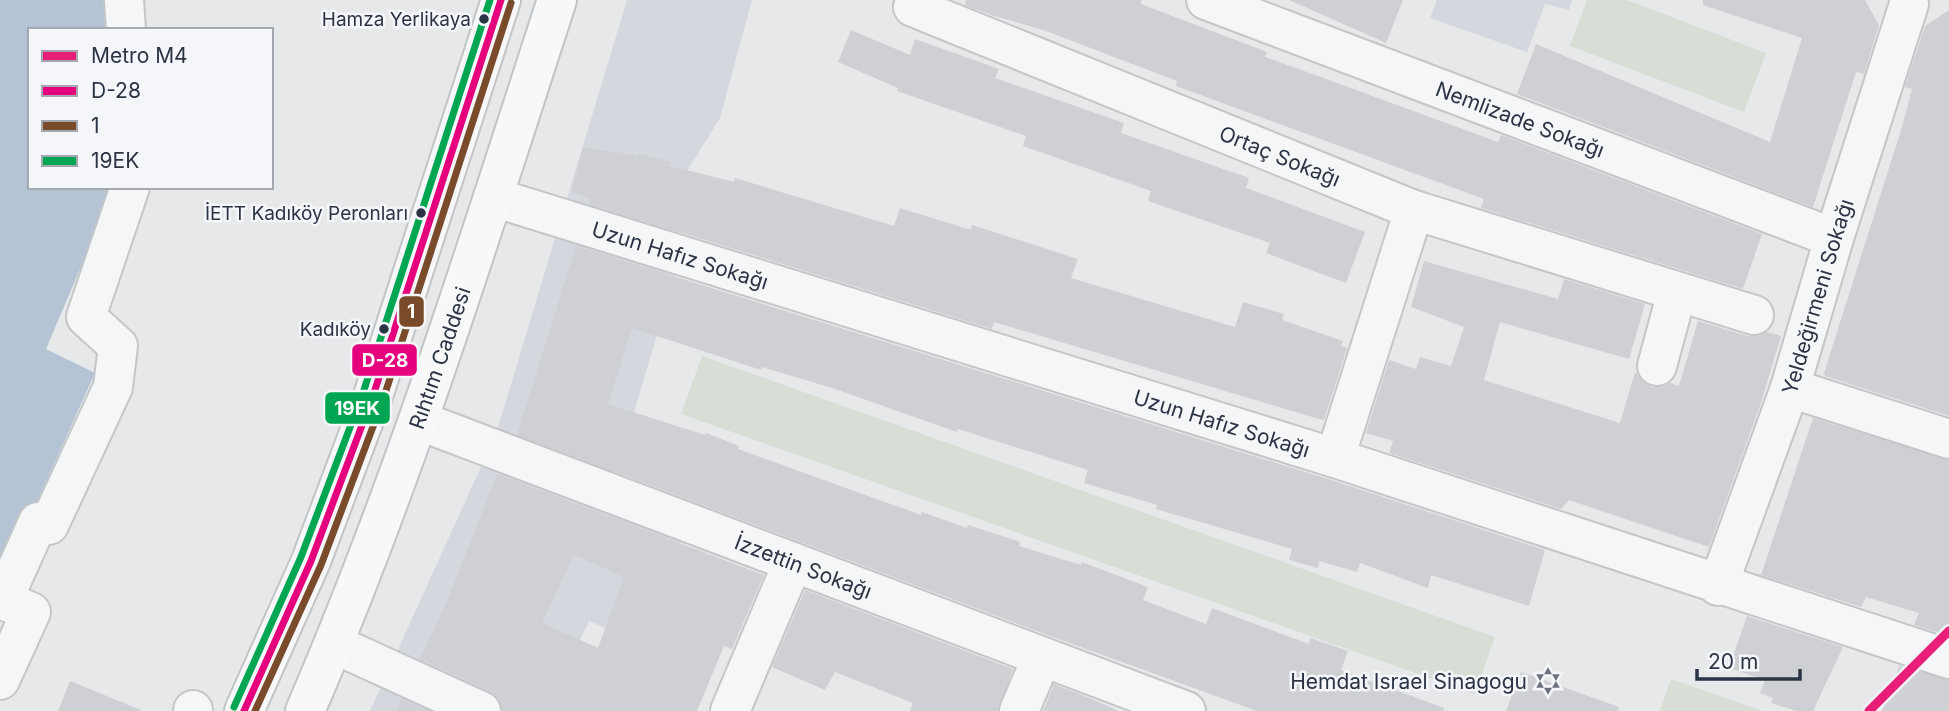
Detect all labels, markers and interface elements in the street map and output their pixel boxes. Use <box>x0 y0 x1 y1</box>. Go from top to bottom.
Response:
place label: Hamza Yerlikaya <box>322 8 471 31</box>
marker: Hamza Yerlikaya <box>477 12 491 26</box>
legend <box>28 28 273 189</box>
text: Metro M4 <box>91 43 188 68</box>
street label: Nemlizade Sokağı <box>1432 76 1608 162</box>
text: D-28 <box>91 78 141 103</box>
text: 1 <box>91 113 100 138</box>
street label: Ortaç Sokağı <box>1216 120 1344 191</box>
text: 19EK <box>91 148 139 173</box>
street label: Yeldeğirmeni Sokağı <box>1776 196 1858 397</box>
place label: İETT Kadıköy Peronları <box>205 202 408 225</box>
marker: İETT Kadıköy Peronları <box>414 206 428 220</box>
street label: Uzun Hafız Sokağı <box>589 216 771 294</box>
street label: Rıhtım Caddesi <box>403 284 475 432</box>
line badge: 1 <box>398 295 425 328</box>
text: 1 <box>407 300 415 323</box>
place label: Kadıköy <box>300 318 371 341</box>
marker: Kadıköy <box>377 322 391 336</box>
line badge: D-28 <box>351 343 418 377</box>
text: D-28 <box>362 349 408 372</box>
street label: Uzun Hafız Sokağı <box>1131 384 1313 462</box>
line badge: 19EK <box>324 391 391 425</box>
text: 19EK <box>334 397 380 420</box>
street label: İzzettin Sokağı <box>731 528 876 603</box>
scale bar <box>1697 638 1800 682</box>
text: 20 m <box>1708 649 1758 674</box>
synagogue icon: Hemdat Israel Sinagogu <box>1533 666 1563 696</box>
place label: Hemdat Israel Sinagogu <box>1290 669 1527 694</box>

